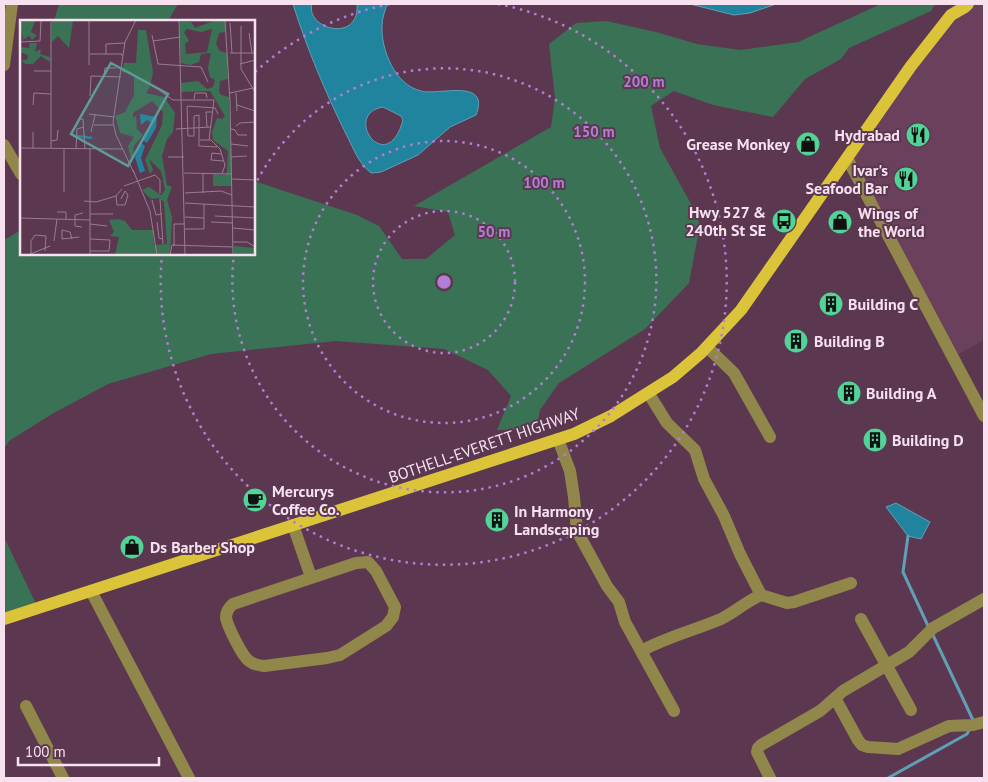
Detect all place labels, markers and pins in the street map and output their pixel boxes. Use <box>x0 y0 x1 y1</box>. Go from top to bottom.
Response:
restaurant icon: Hydrabad <box>905 122 931 148</box>
place label: Hydrabad <box>835 125 900 145</box>
shop icon: Grease Monkey <box>795 131 821 157</box>
place label: Grease Monkey <box>686 134 790 154</box>
place label: Ivar's Seafood Bar <box>806 160 888 198</box>
restaurant icon: Ivar's Seafood Bar <box>893 166 919 192</box>
place label: Hwy 527 & 240th St SE <box>685 202 766 240</box>
place label: Wings of the World <box>858 203 925 241</box>
bus stop icon: Hwy 527 & 240th St SE <box>771 208 797 234</box>
shop icon: Wings of the World <box>827 209 853 235</box>
centre of rings <box>435 273 453 291</box>
building icon: Building C <box>818 291 844 317</box>
place label: Building C <box>848 294 918 314</box>
building icon: Building B <box>783 328 809 354</box>
place label: Building B <box>814 331 885 351</box>
building icon: Building A <box>836 380 862 406</box>
place label: Building A <box>866 383 937 403</box>
building icon: Building D <box>862 427 888 453</box>
place label: Building D <box>892 430 964 450</box>
place label: Mercurys Coffee Co. <box>272 481 340 519</box>
cafe icon: Mercurys Coffee Co. <box>242 487 268 513</box>
place label: In Harmony Landscaping <box>514 501 599 539</box>
building icon: In Harmony Landscaping <box>484 507 510 533</box>
shop icon: Ds Barber Shop <box>119 534 145 560</box>
place label: Ds Barber Shop <box>150 537 255 557</box>

